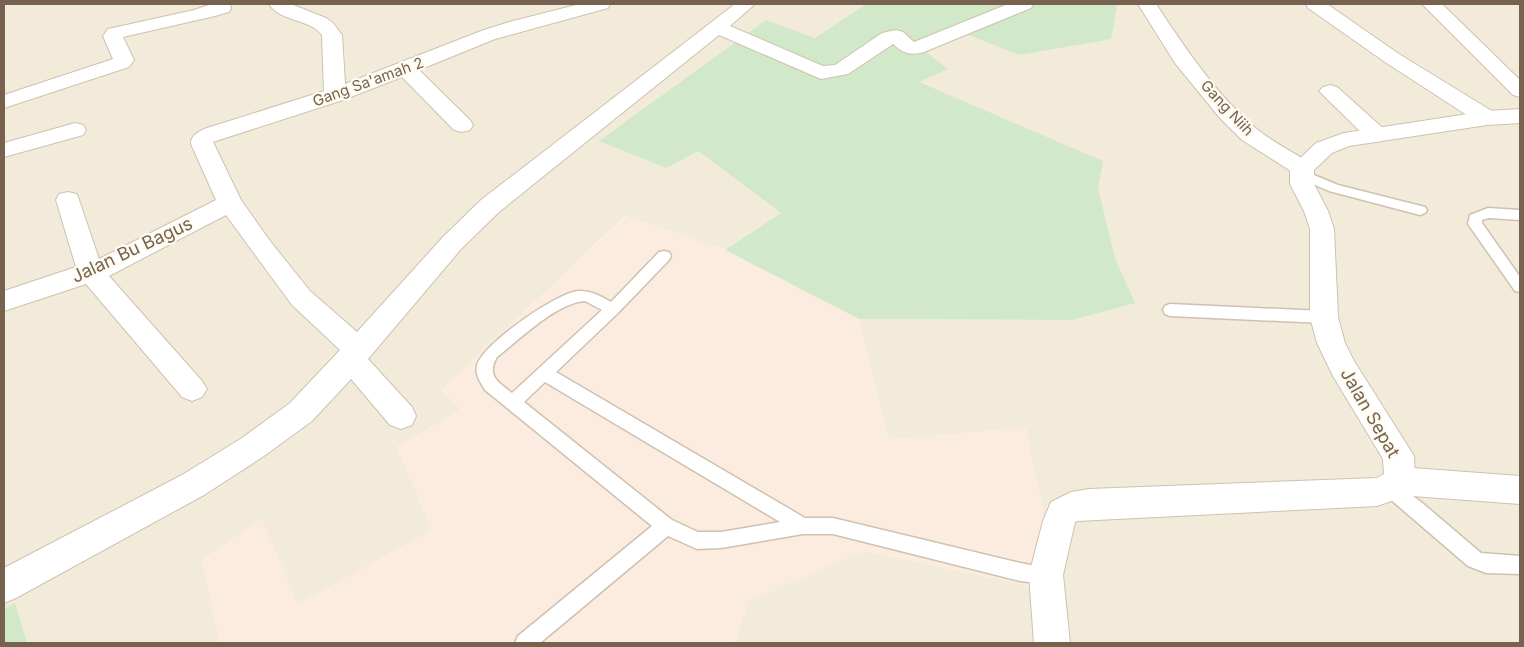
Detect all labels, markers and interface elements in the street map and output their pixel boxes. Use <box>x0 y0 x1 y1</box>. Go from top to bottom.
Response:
street label: Gang Sa'amah 2 <box>310 53 426 110</box>
street label: Gang Niih <box>1197 76 1258 139</box>
street label: Jalan Bu Bagus <box>68 212 196 287</box>
street label: Jalan Sepat <box>1336 364 1405 461</box>

